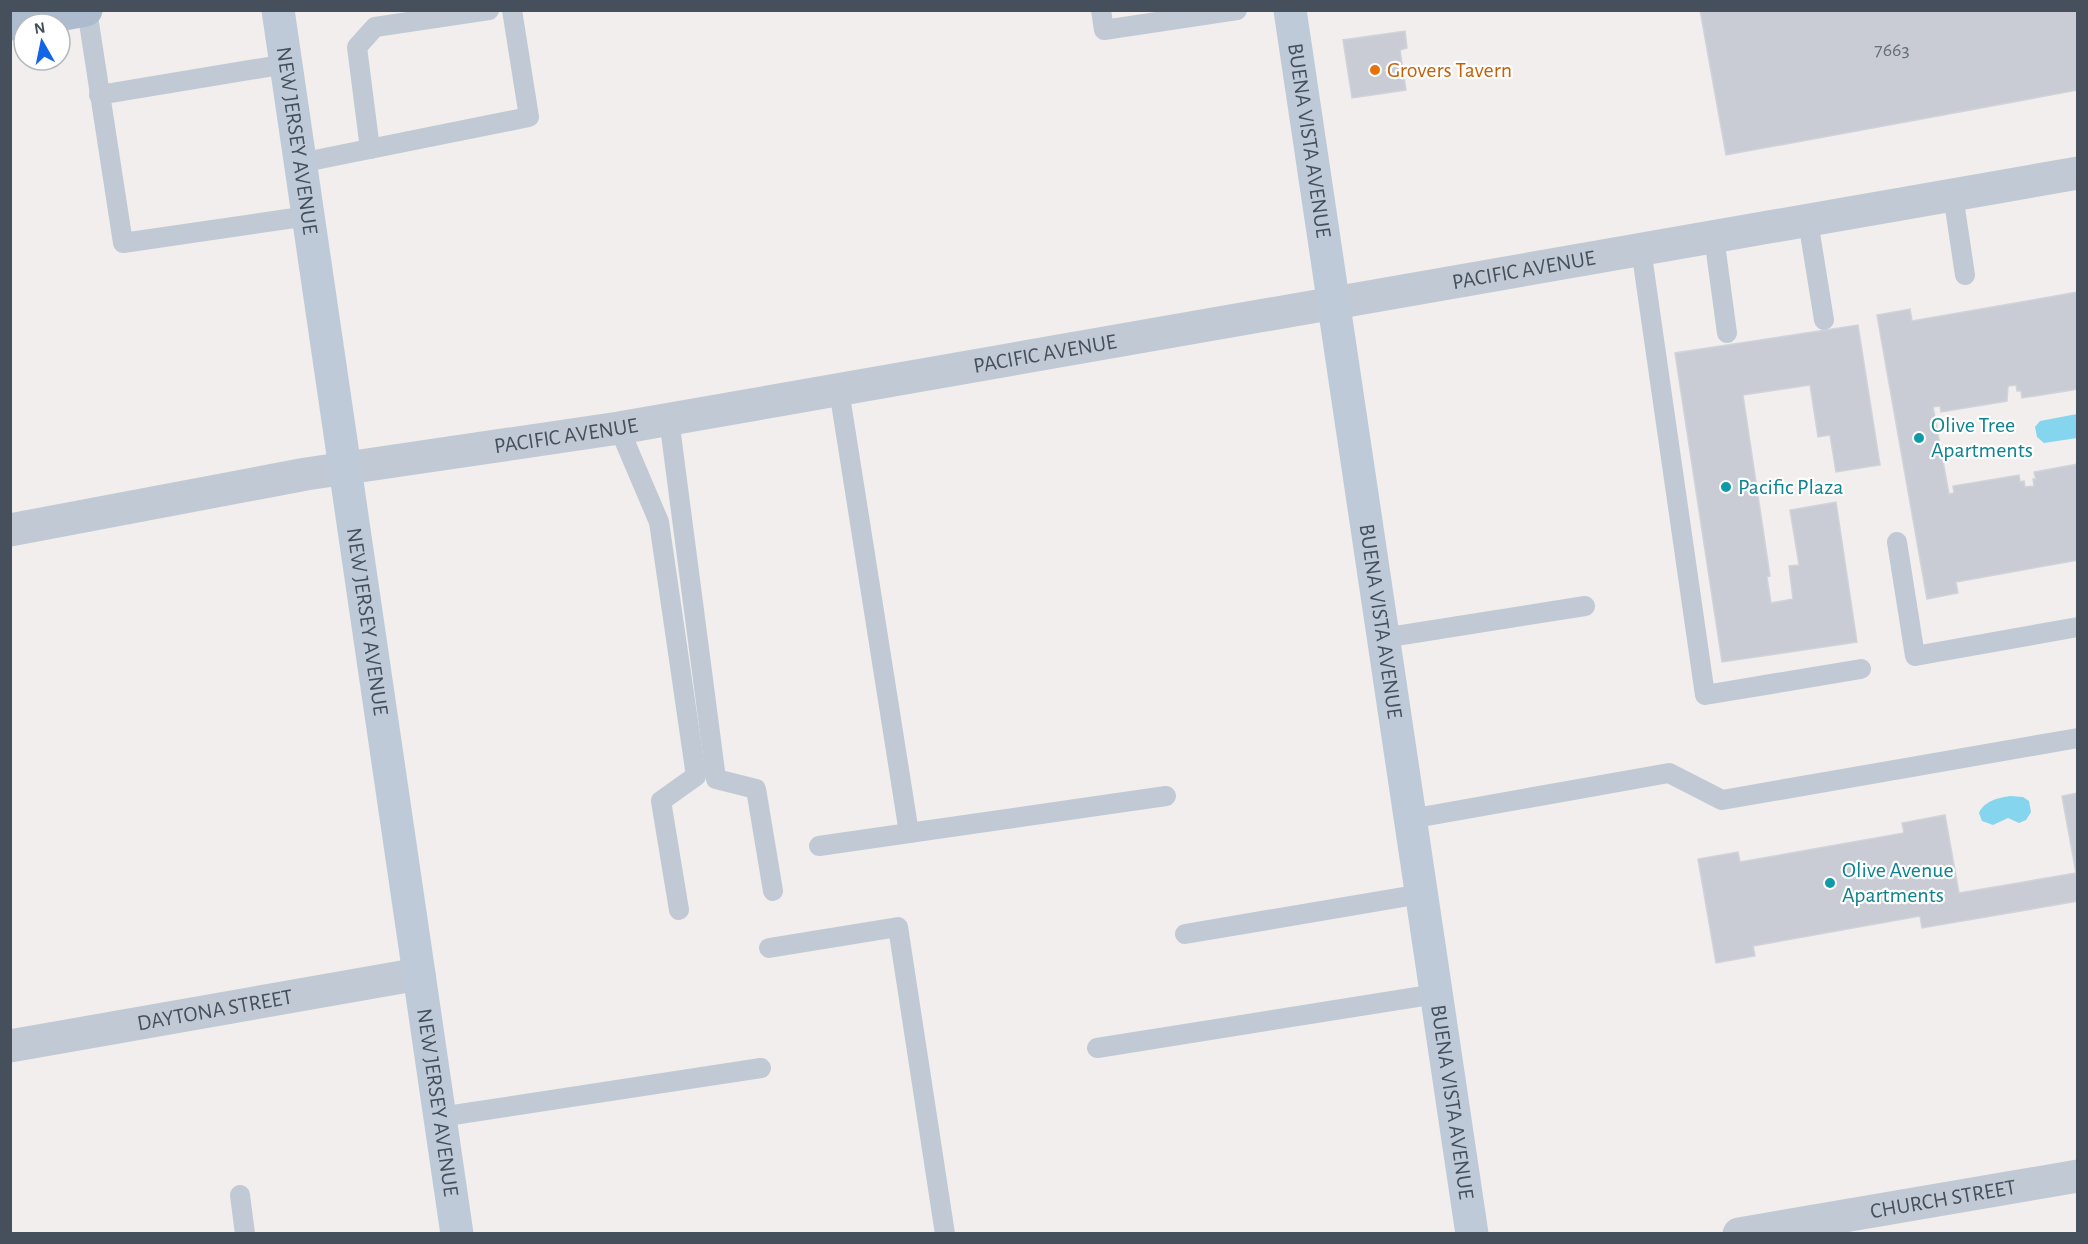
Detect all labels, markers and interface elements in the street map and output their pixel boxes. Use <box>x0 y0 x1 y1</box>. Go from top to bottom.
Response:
north arrow <box>12 12 72 72</box>
text: N <box>33 19 47 37</box>
house number: 7663 <box>1874 40 1910 60</box>
street label: BUENA VISTA AVENUE <box>1284 42 1335 240</box>
street label: NEW JERSEY AVENUE <box>273 45 322 236</box>
place label: Grovers Tavern <box>1387 59 1512 81</box>
marker: Grovers Tavern <box>1368 63 1382 77</box>
street label: PACIFIC AVENUE <box>1450 246 1597 293</box>
street label: PACIFIC AVENUE <box>972 330 1119 377</box>
street label: PACIFIC AVENUE <box>493 414 640 457</box>
place label: Olive Tree Apartments <box>1931 414 2033 461</box>
marker: Olive Tree Apartments <box>1912 431 1926 445</box>
place label: Pacific Plaza <box>1738 476 1843 498</box>
marker: Pacific Plaza <box>1719 480 1733 494</box>
street label: BUENA VISTA AVENUE <box>1356 522 1406 721</box>
street label: NEW JERSEY AVENUE <box>343 526 392 717</box>
place label: Olive Avenue Apartments <box>1842 859 1954 906</box>
marker: Olive Avenue Apartments <box>1823 876 1837 890</box>
street label: DAYTONA STREET <box>135 985 295 1034</box>
street label: BUENA VISTA AVENUE <box>1427 1003 1478 1201</box>
street label: NEW JERSEY AVENUE <box>413 1007 462 1198</box>
street label: CHURCH STREET <box>1868 1176 2018 1222</box>

